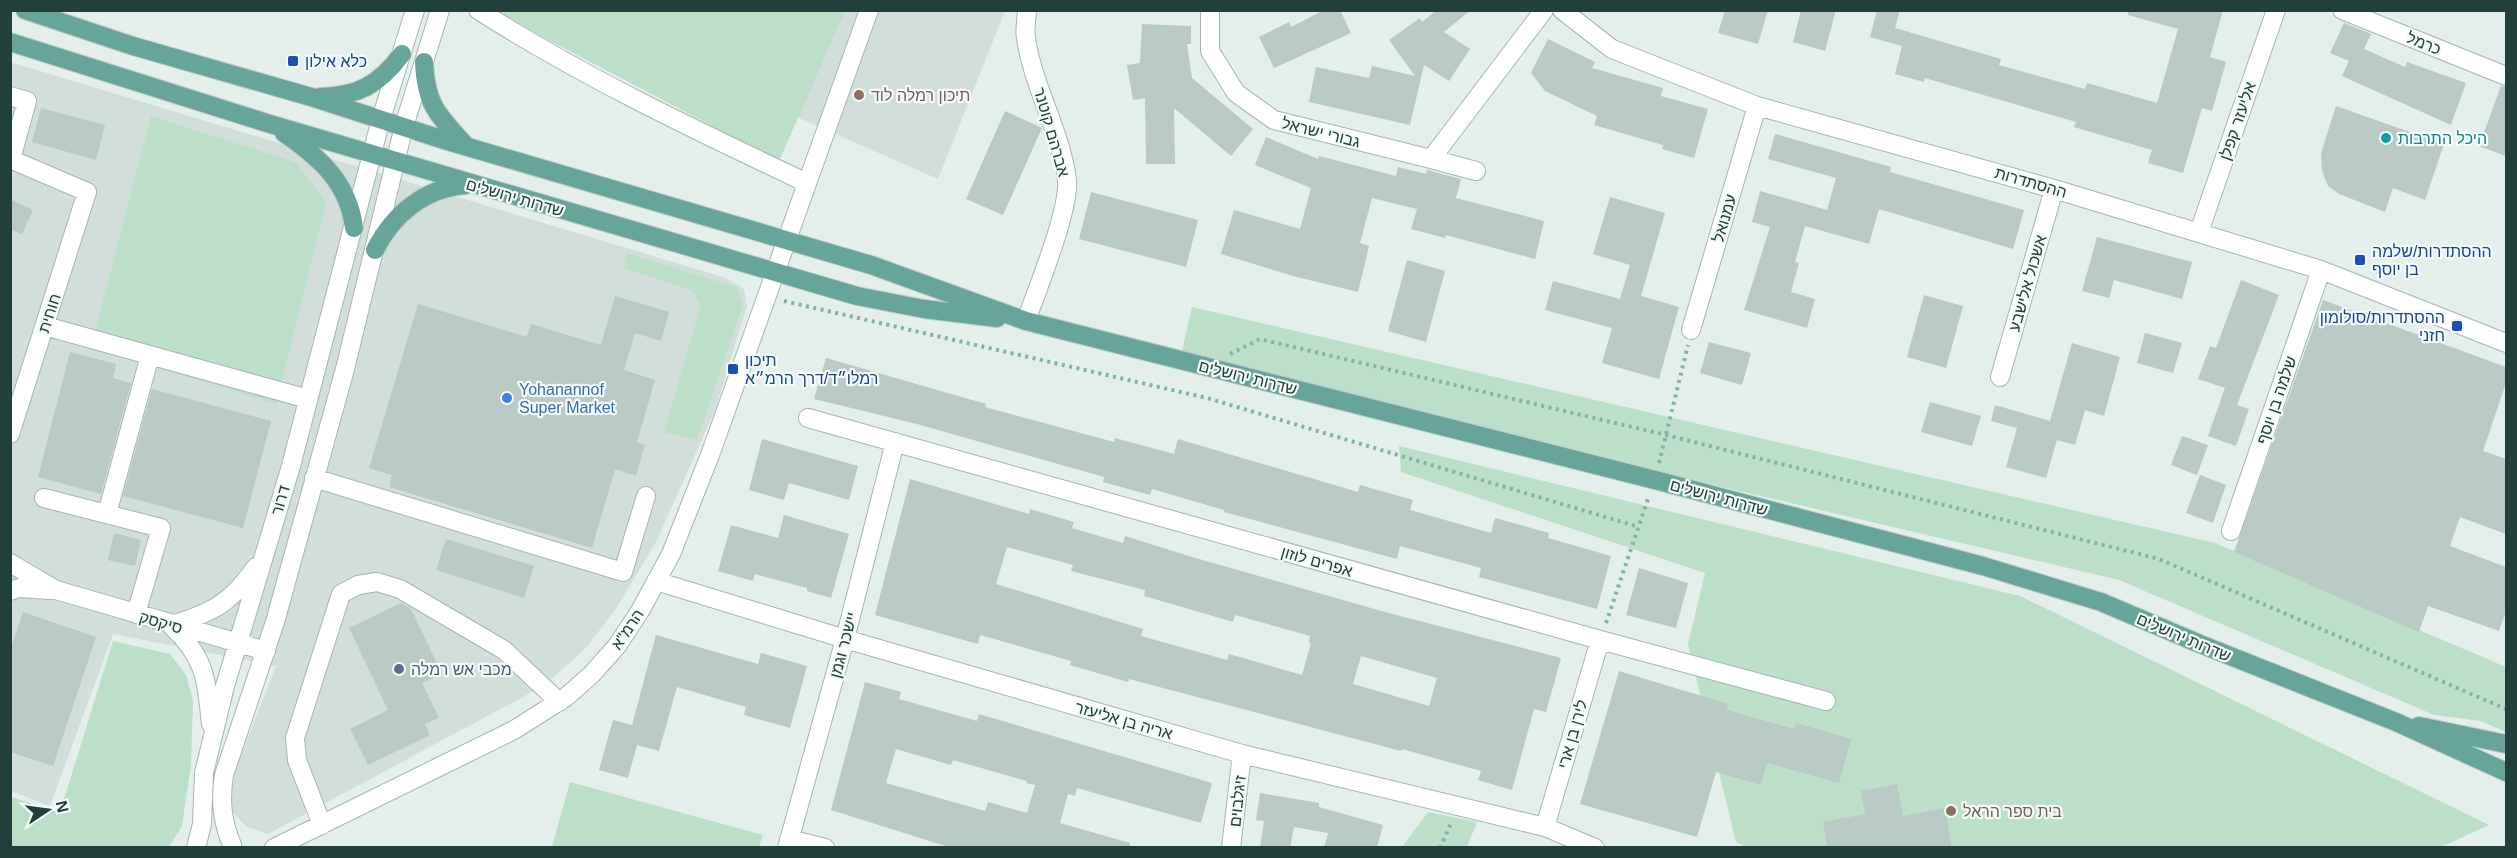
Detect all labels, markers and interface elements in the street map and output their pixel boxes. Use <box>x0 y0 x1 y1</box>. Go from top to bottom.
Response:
street label: כרמל <box>2404 29 2444 58</box>
place label: כלא אילון <box>305 53 367 70</box>
marker: כלא אילון <box>286 54 300 68</box>
street label: אליעזר קפלן <box>2216 80 2259 163</box>
street label: אברהם קוטנר <box>1031 86 1072 179</box>
place label: תיכון רמלה לוד <box>871 87 970 104</box>
marker: תיכון רמלה לוד <box>852 88 866 102</box>
street label: גבורי ישראל <box>1280 115 1362 150</box>
place label: היכל התרבות <box>2398 130 2487 147</box>
marker: היכל התרבות <box>2379 131 2393 145</box>
street label: ההסתדרות <box>1993 164 2069 201</box>
street label: שדרות ירושלים <box>464 175 565 219</box>
street label: עמנואל <box>1710 192 1739 244</box>
street label: אשכול אלישבע <box>2006 233 2049 333</box>
place label: ההסתדרות/שלמה בן יוסף <box>2372 243 2492 278</box>
marker: ההסתדרות/שלמה בן יוסף <box>2353 253 2367 267</box>
street label: חוחית <box>35 291 64 335</box>
place label: ההסתדרות/סולומון חזני <box>2320 309 2445 344</box>
marker: ההסתדרות/סולומון חזני <box>2450 319 2464 333</box>
place label: תיכון רמלו״ד/דרך הרמ״א <box>745 352 878 387</box>
street label: שלמה בן יוסף <box>2253 354 2300 447</box>
street label: שדרות ירושלים <box>1197 357 1299 398</box>
marker: תיכון רמלו״ד/דרך הרמ״א <box>726 362 740 376</box>
place label: Yohanannof Super Market <box>519 381 616 416</box>
marker: Yohanannof Super Market <box>500 391 514 405</box>
street label: שדרות ירושלים <box>1668 476 1770 519</box>
street label: דרור <box>268 483 293 517</box>
street label: אפרים לוזון <box>1279 543 1355 580</box>
street label: הרמ"א <box>608 606 647 653</box>
street label: סיקסק <box>137 608 184 637</box>
street label: יישכר וגמן <box>827 610 860 680</box>
street label: שדרות ירושלים <box>2134 610 2233 665</box>
place label: מכבי אש רמלה <box>411 661 512 678</box>
marker: מכבי אש רמלה <box>392 662 406 676</box>
street label: אריה בן אליעזר <box>1073 698 1175 743</box>
street label: לירן בן ארי <box>1555 698 1590 770</box>
street label: זיגלבוים <box>1226 774 1249 828</box>
north arrow <box>18 780 78 840</box>
text: N <box>53 799 72 814</box>
place label: בית ספר הראל <box>1963 803 2062 820</box>
marker: בית ספר הראל <box>1944 804 1958 818</box>

